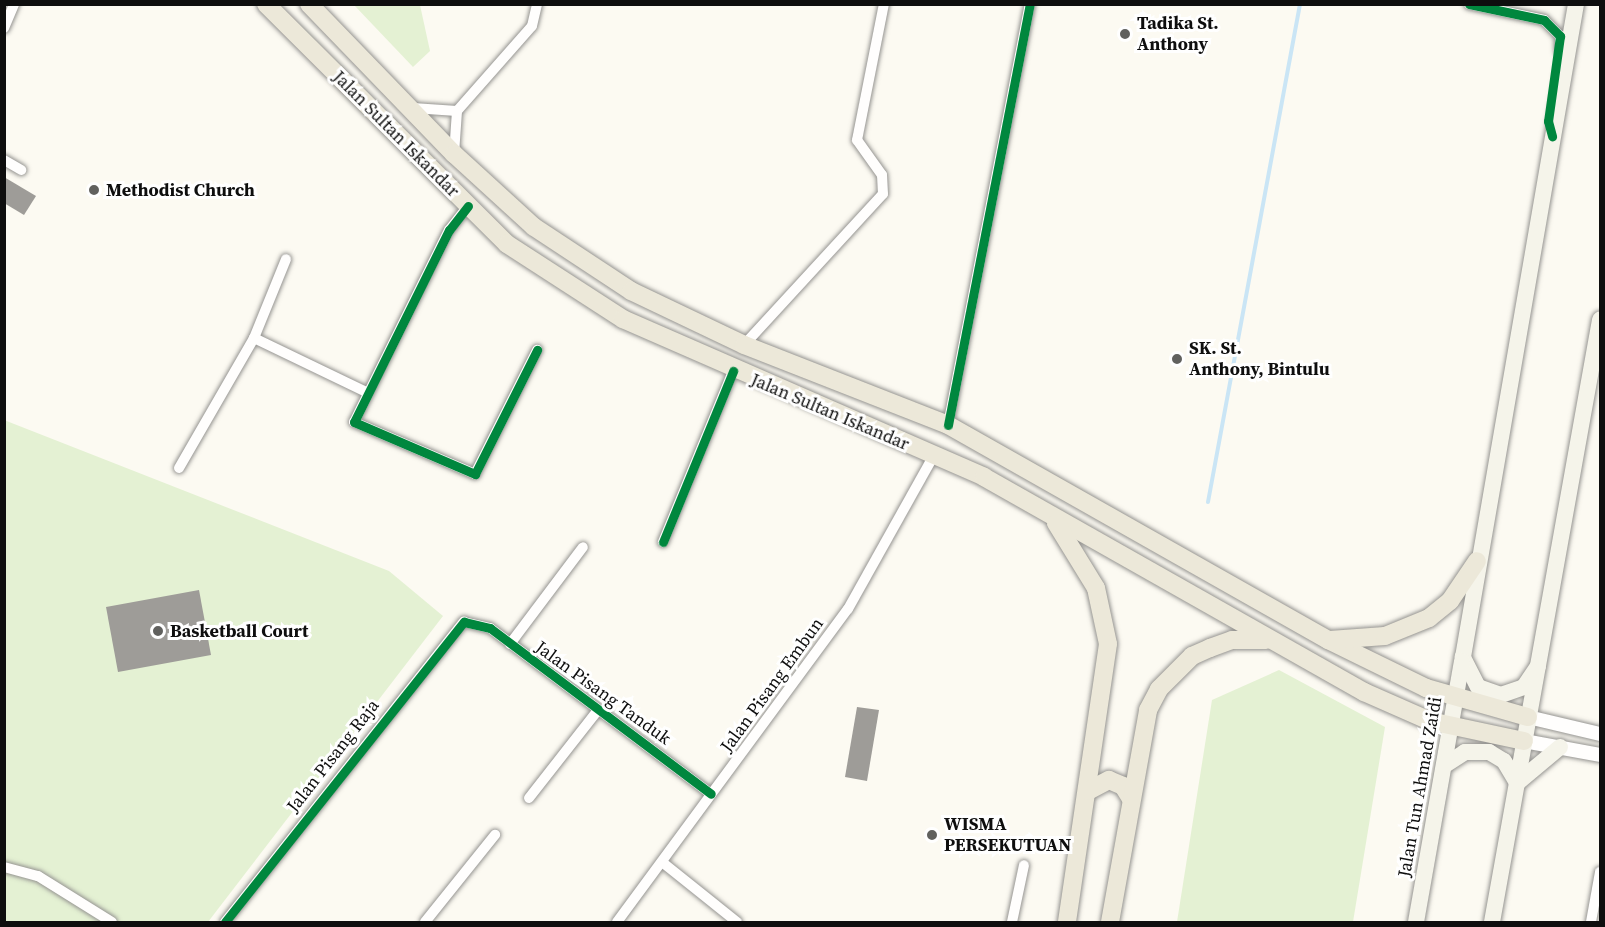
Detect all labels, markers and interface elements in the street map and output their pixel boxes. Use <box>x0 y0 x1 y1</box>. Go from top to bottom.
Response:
place label: Tadika St. Anthony <box>1137 13 1219 56</box>
marker: Tadika St. Anthony <box>1118 27 1132 41</box>
street label: Jalan Sultan Iskandar <box>328 66 464 202</box>
place label: Methodist Church <box>106 179 255 201</box>
marker: Methodist Church <box>87 183 101 197</box>
place label: SK. St. Anthony, Bintulu <box>1189 338 1330 380</box>
marker: SK. St. Anthony, Bintulu <box>1170 352 1184 366</box>
street label: Jalan Sultan Iskandar <box>747 369 913 455</box>
street label: Jalan Pisang Embun <box>716 614 828 756</box>
place label: Basketball Court <box>170 620 308 642</box>
marker: Basketball Court <box>151 624 165 638</box>
street label: Jalan Pisang Tanduk <box>531 636 675 750</box>
street label: Jalan Pisang Raja <box>282 695 384 817</box>
street label: Jalan Tun Ahmad Zaidi <box>1393 695 1447 879</box>
place label: WISMA PERSEKUTUAN <box>944 814 1071 856</box>
marker: WISMA PERSEKUTUAN <box>925 828 939 842</box>

